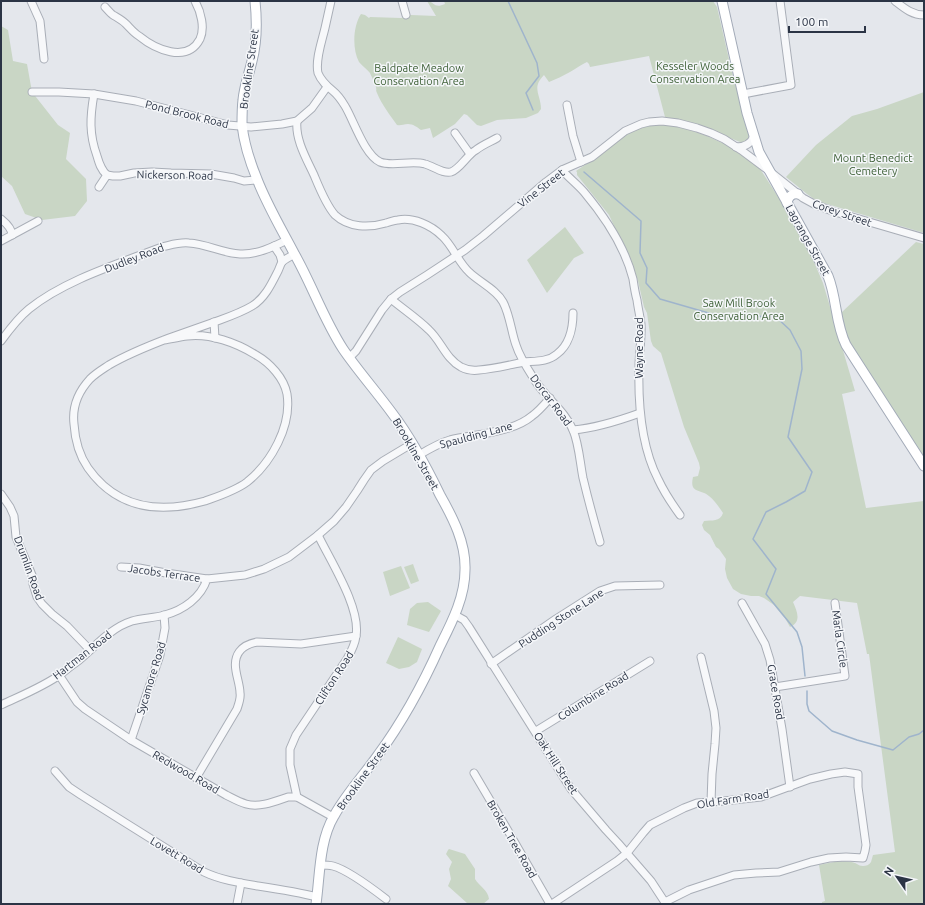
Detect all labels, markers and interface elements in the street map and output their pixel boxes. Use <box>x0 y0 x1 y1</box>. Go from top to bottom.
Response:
scale bar <box>789 8 865 34</box>
text: 100 m <box>795 15 828 28</box>
street label: Brookline Street <box>237 28 261 110</box>
park label: Kesseler Woods Conservation Area <box>650 60 740 85</box>
park label: Baldpate Meadow Conservation Area <box>374 62 464 87</box>
street label: Pond Brook Road <box>144 98 230 130</box>
park label: Mount Benedict Cemetery <box>833 152 913 177</box>
street label: Vine Street <box>515 166 567 210</box>
street label: Nickerson Road <box>137 168 213 182</box>
street label: Corey Street <box>811 197 874 229</box>
street label: Lagrange Street <box>784 202 833 278</box>
street label: Dudley Road <box>103 241 165 275</box>
park label: Saw Mill Brook Conservation Area <box>694 297 784 322</box>
street label: Wayne Road <box>633 317 645 379</box>
street label: Dorcar Road <box>528 372 574 428</box>
street label: Brookline Street <box>391 416 442 493</box>
street label: Spaulding Lane <box>438 420 514 450</box>
street label: Drumlin Road <box>12 534 46 602</box>
street label: Jacobs Terrace <box>127 562 201 584</box>
street label: Pudding Stone Lane <box>516 586 606 650</box>
street label: Marla Circle <box>830 609 850 669</box>
street label: Hartman Road <box>50 628 114 682</box>
street label: Sycamore Road <box>134 640 168 716</box>
street label: Clifton Road <box>312 649 356 707</box>
street label: Grace Road <box>765 663 787 721</box>
street label: Columbine Road <box>555 669 631 723</box>
street label: Oak Hill Street <box>531 730 581 797</box>
street label: Brookline Street <box>334 739 392 812</box>
street label: Redwood Road <box>151 748 221 796</box>
street label: Old Farm Road <box>696 787 770 811</box>
street label: Broken Tree Road <box>485 798 539 880</box>
street label: Lovett Road <box>148 834 206 876</box>
north arrow <box>877 857 917 897</box>
text: N <box>881 865 896 878</box>

